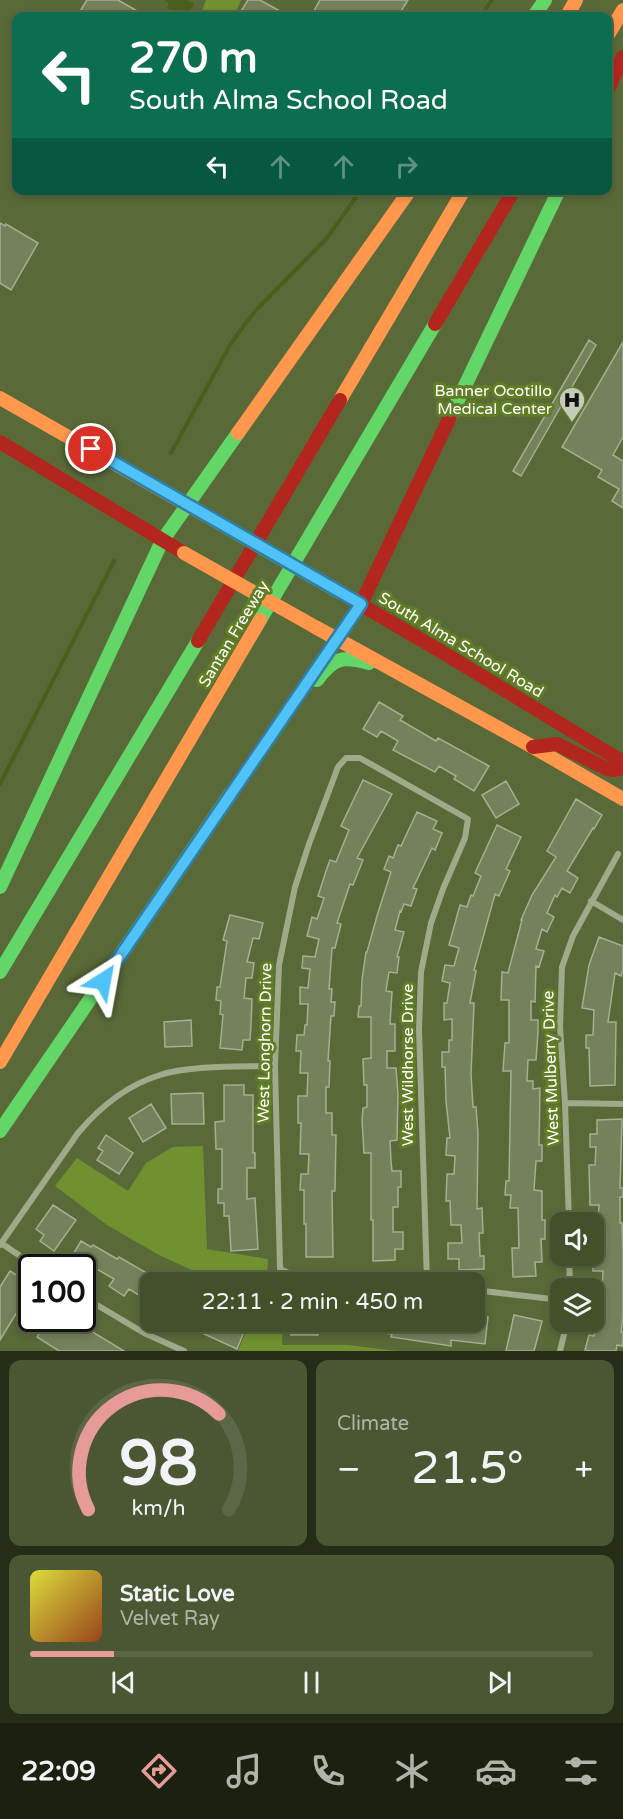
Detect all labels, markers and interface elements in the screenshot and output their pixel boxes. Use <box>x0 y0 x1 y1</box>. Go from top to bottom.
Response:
text: 270 m <box>129 33 258 84</box>
icon: left <box>30 36 108 114</box>
text: South Alma School Road <box>129 84 448 117</box>
icon: left <box>201 150 234 183</box>
icon: ahead <box>264 150 297 183</box>
icon: ahead <box>327 150 360 183</box>
icon: right <box>390 150 423 183</box>
place label: Banner Ocotillo Medical Center <box>434 381 553 419</box>
hospital icon: Banner Ocotillo Medical Center <box>557 385 587 423</box>
pin <box>65 423 116 474</box>
icon: arrive <box>74 432 107 465</box>
street label: Santan Freeway <box>194 577 274 691</box>
street label: South Alma School Road <box>375 588 547 702</box>
position arrow <box>71 949 135 1013</box>
street label: West Longhorn Drive <box>254 963 276 1123</box>
street label: West Wildhorse Drive <box>398 984 418 1146</box>
street label: West Mulberry Drive <box>538 990 564 1146</box>
map controls <box>550 1212 604 1332</box>
button: sound <box>550 1212 604 1266</box>
speed limit sign: 100 <box>18 1254 96 1332</box>
button: layers <box>550 1278 604 1332</box>
text: 22:11 · 2 min · 450 m <box>202 1289 423 1315</box>
text: Climate <box>337 1412 409 1436</box>
text: 98 <box>119 1427 197 1502</box>
text: 21.5° <box>411 1442 524 1496</box>
text: − <box>337 1450 361 1489</box>
text: + <box>574 1450 593 1489</box>
text: km/h <box>131 1495 185 1521</box>
text: Static Love <box>120 1581 235 1607</box>
text: Velvet Ray <box>120 1607 220 1631</box>
icon: previous <box>107 1666 140 1699</box>
icon: pause <box>295 1666 328 1699</box>
icon: next <box>483 1666 516 1699</box>
icon: directions <box>138 1750 180 1792</box>
icon: music <box>223 1750 265 1792</box>
icon: phone <box>307 1750 349 1792</box>
icon: climate <box>391 1750 433 1792</box>
icon: car <box>475 1750 517 1792</box>
icon: filters <box>560 1750 602 1792</box>
text: 22:09 <box>21 1755 96 1788</box>

